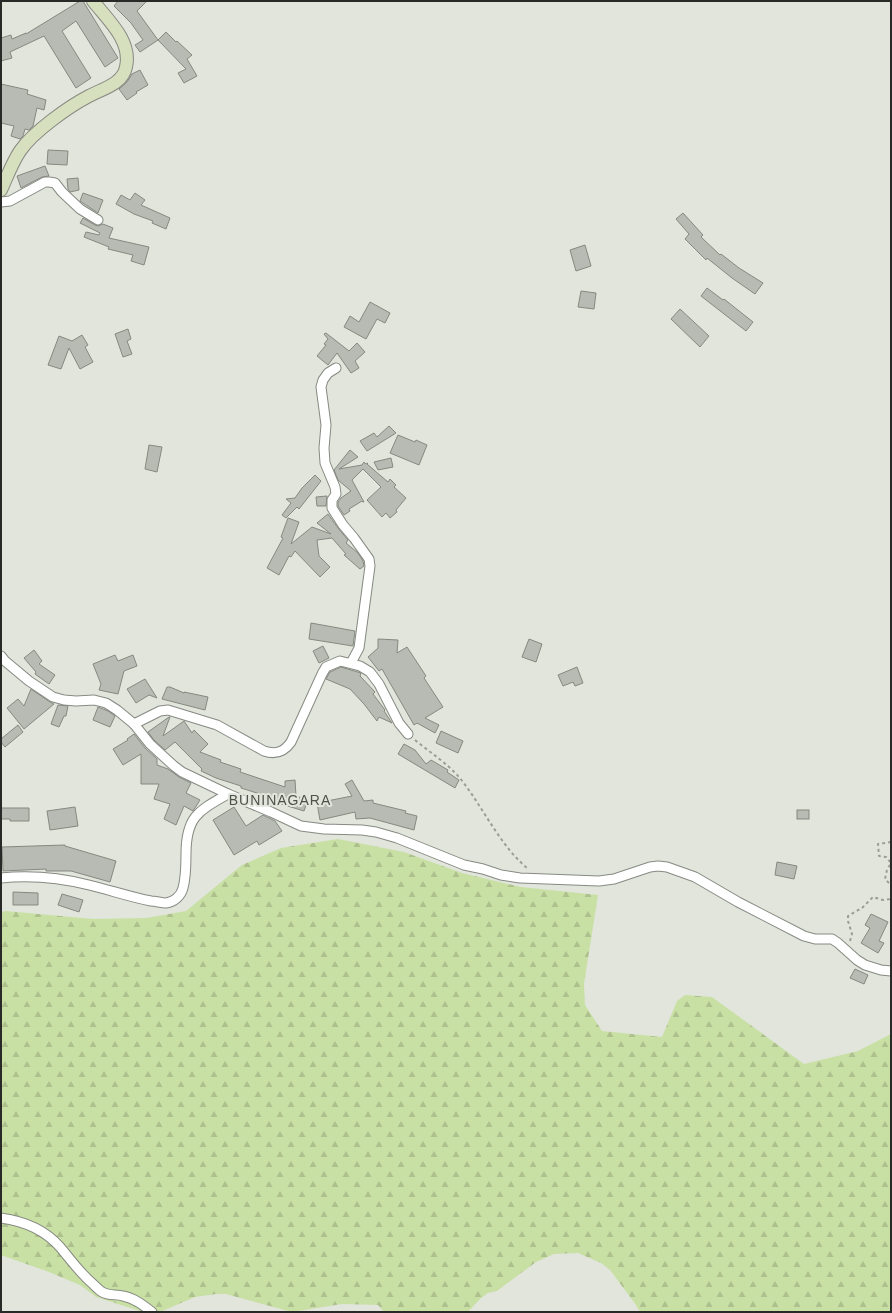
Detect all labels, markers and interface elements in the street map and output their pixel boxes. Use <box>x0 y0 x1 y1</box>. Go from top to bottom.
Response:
district label: BUNINAGARA <box>229 792 331 808</box>

